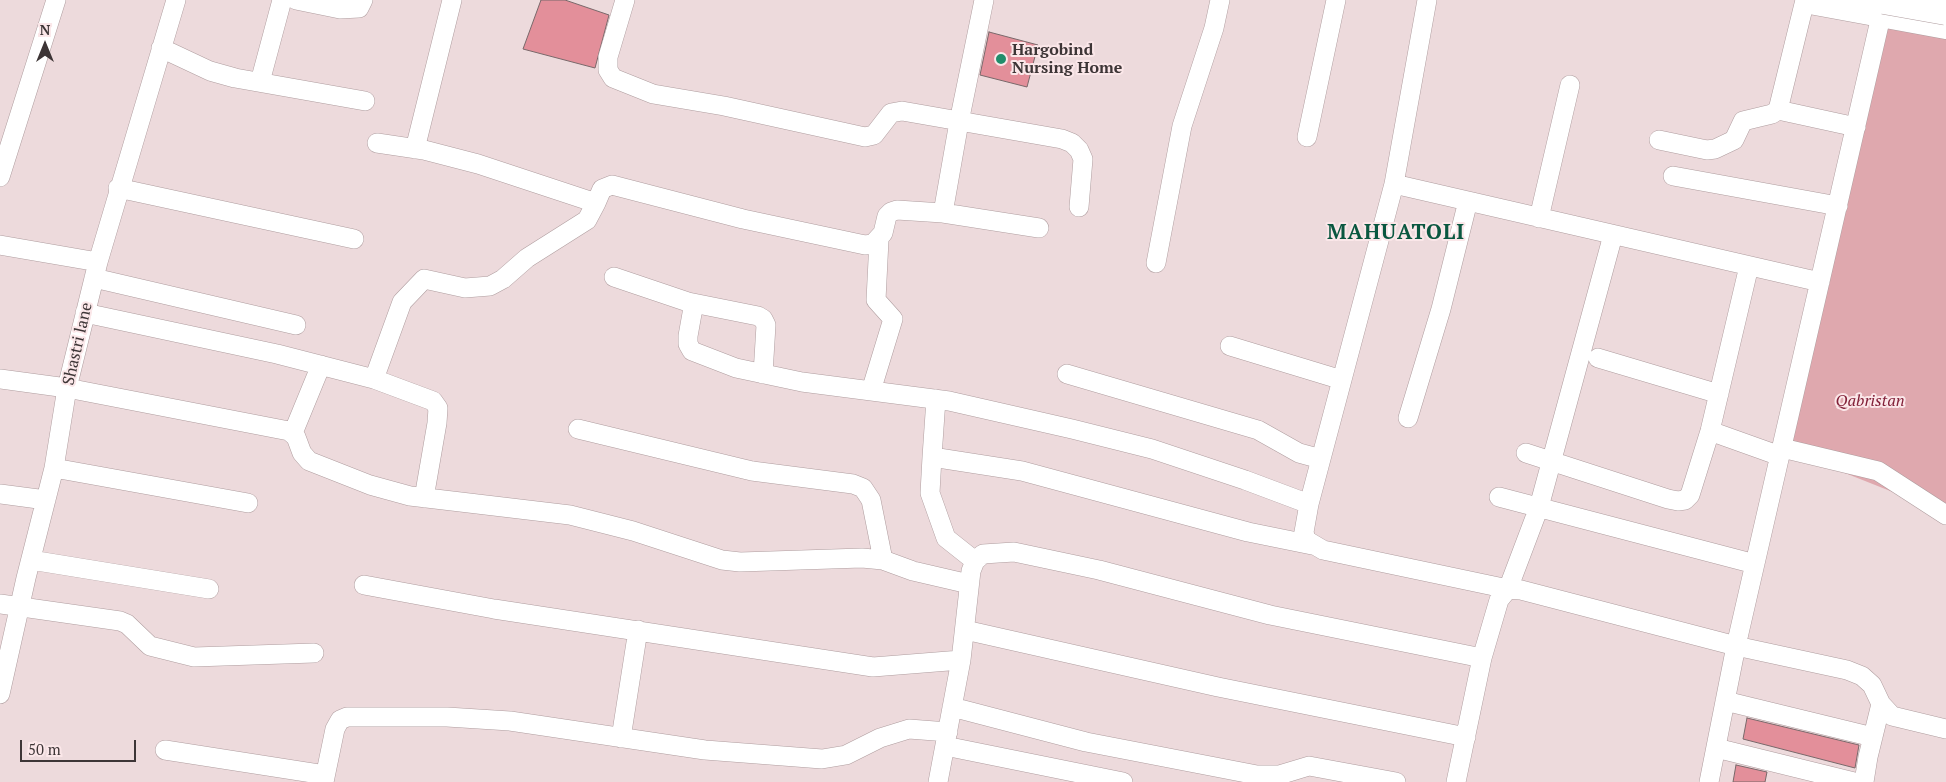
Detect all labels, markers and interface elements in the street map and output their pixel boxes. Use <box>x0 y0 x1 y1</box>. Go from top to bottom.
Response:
north arrow <box>20 20 70 70</box>
text: N <box>40 20 50 39</box>
place label: Hargobind Nursing Home <box>1012 40 1122 78</box>
marker: Hargobind Nursing Home <box>994 52 1008 66</box>
district label: MAHUATOLI <box>1326 220 1466 246</box>
street label: Shastri lane <box>59 301 97 387</box>
park label: Qabristan <box>1835 391 1905 411</box>
scale bar <box>22 730 139 762</box>
text: 50 m <box>28 739 61 759</box>

